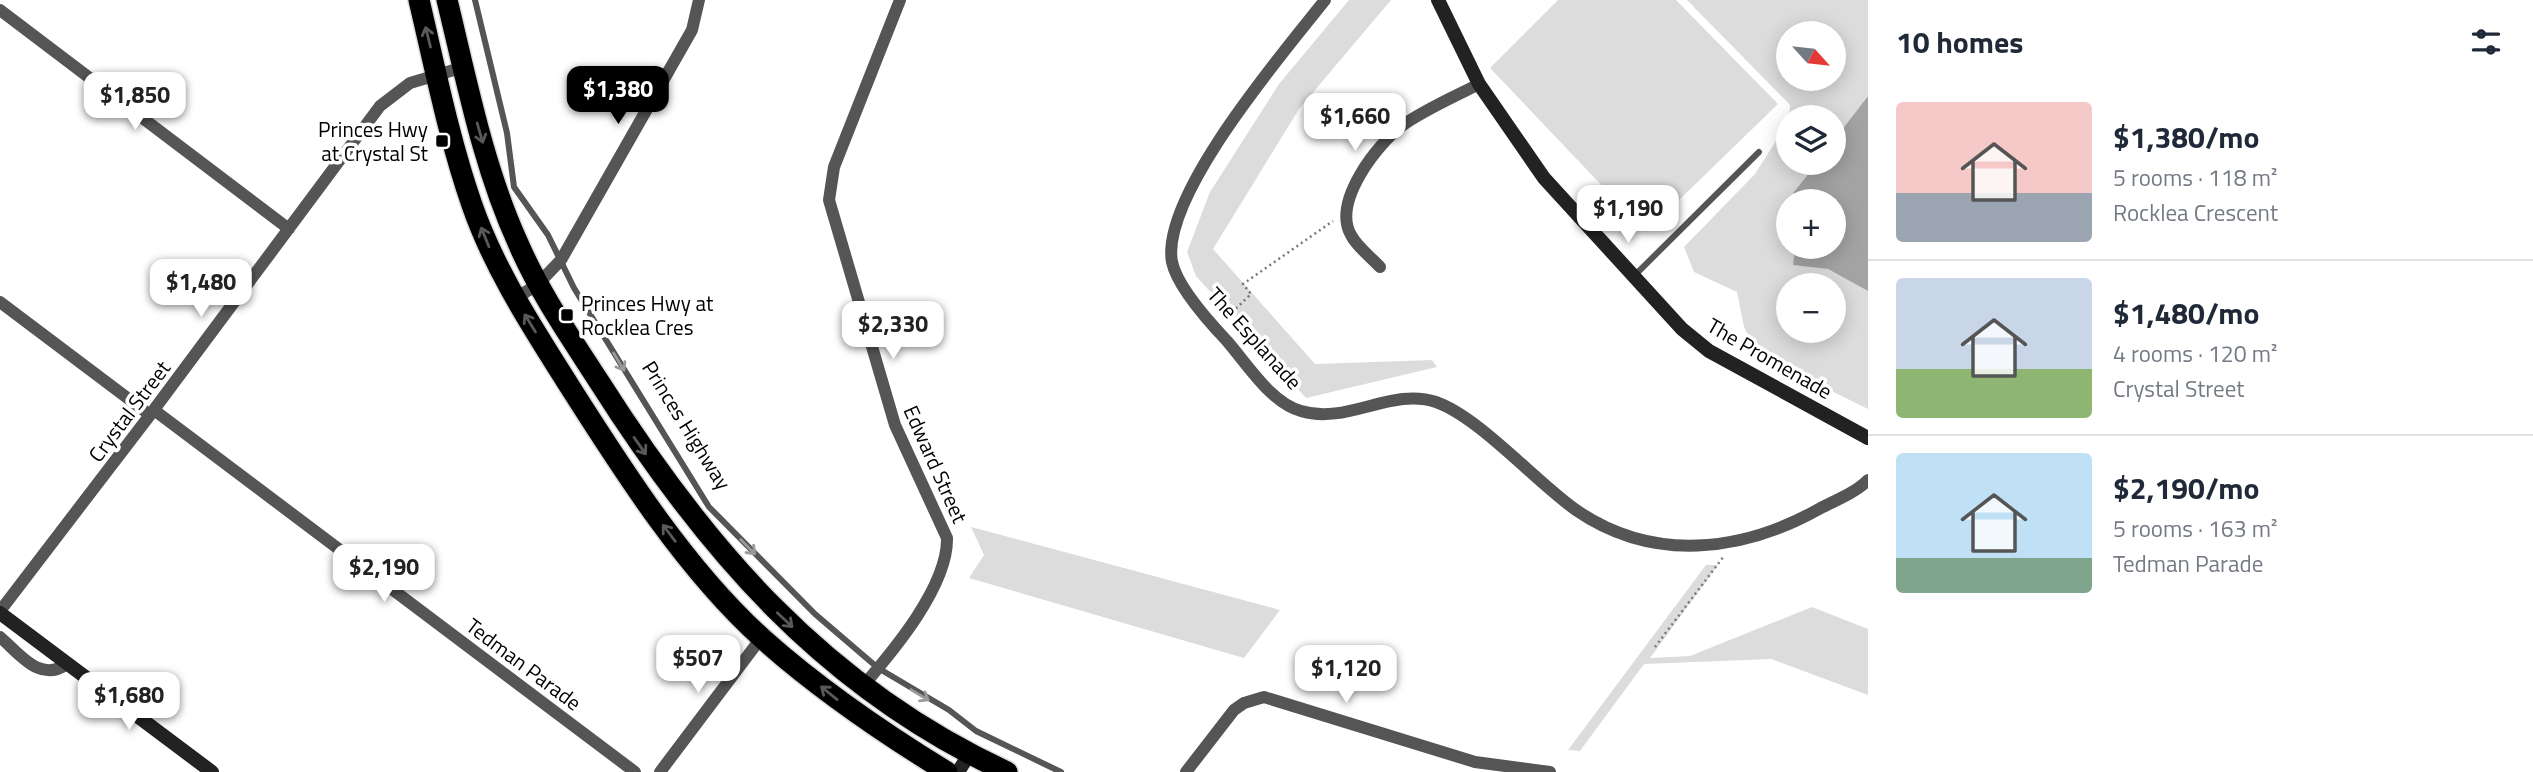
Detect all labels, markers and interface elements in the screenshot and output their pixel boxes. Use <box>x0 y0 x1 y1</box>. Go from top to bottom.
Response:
text: 10 homes <box>1896 19 2023 65</box>
north arrow <box>1776 21 1846 91</box>
map controls <box>1776 21 1846 343</box>
icon: filters <box>2467 23 2505 61</box>
one-way arrow <box>421 26 434 48</box>
pin: $1,380 <box>561 66 675 126</box>
text: $1,380 <box>583 71 653 106</box>
pin: $1,850 <box>78 72 192 132</box>
text: $1,850 <box>100 77 170 112</box>
pin: $1,660 <box>1298 94 1412 153</box>
text: $1,660 <box>1320 98 1390 133</box>
button: layers <box>1776 105 1846 175</box>
place label: Princes Hwy at Crystal St <box>318 113 429 169</box>
text: $1,380/mo <box>2113 114 2259 160</box>
one-way arrow <box>474 122 487 144</box>
icon: home <box>1952 130 2036 214</box>
marker: Princes Hwy at Crystal St <box>434 133 450 149</box>
text: 5 rooms · 118 m² <box>2113 160 2277 195</box>
pin: $1,190 <box>1571 186 1685 245</box>
button: + <box>1776 189 1846 259</box>
text: $1,190 <box>1593 190 1663 225</box>
text: Rocklea Crescent <box>2113 195 2278 230</box>
one-way arrow <box>478 227 491 248</box>
pin: $1,480 <box>144 260 258 319</box>
text: $1,480 <box>166 264 236 299</box>
button: − <box>1776 273 1846 343</box>
street label: The Esplanade <box>1200 279 1310 397</box>
place label: Princes Hwy at Rocklea Cres <box>581 287 714 343</box>
text: $1,480/mo <box>2113 290 2259 336</box>
pin: $2,330 <box>836 302 950 361</box>
text: $2,330 <box>858 306 928 341</box>
icon: home <box>1952 306 2036 390</box>
marker: Princes Hwy at Rocklea Cres <box>559 307 575 323</box>
street label: The Promenade <box>1701 309 1839 407</box>
one-way arrow <box>522 314 536 334</box>
text: 4 rooms · 120 m² <box>2113 336 2277 371</box>
one-way arrow <box>612 351 626 371</box>
street label: Crystal Street <box>80 353 178 468</box>
street label: Princes Highway <box>635 354 739 496</box>
text: Crystal Street <box>2113 371 2244 406</box>
street label: Edward Street <box>896 400 976 529</box>
one-way arrow <box>633 436 647 455</box>
text: $2,190/mo <box>2113 465 2259 511</box>
icon: home <box>1952 481 2036 565</box>
text: 5 rooms · 163 m² <box>2113 511 2277 546</box>
one-way arrow <box>661 524 676 543</box>
one-way arrow <box>739 539 756 556</box>
pin: $2,190 <box>327 544 441 604</box>
text: Tedman Parade <box>2113 546 2263 581</box>
text: $2,190 <box>349 549 419 584</box>
street label: Tedman Parade <box>460 610 588 718</box>
one-way arrow <box>776 612 794 628</box>
pin: $507 <box>657 636 739 695</box>
text: $507 <box>672 640 724 675</box>
pin: $1,120 <box>1289 646 1403 705</box>
text: $1,120 <box>1311 650 1381 685</box>
pin: $1,680 <box>72 672 186 732</box>
text: $1,680 <box>94 677 164 712</box>
one-way arrow <box>821 685 839 701</box>
one-way arrow <box>909 688 929 702</box>

